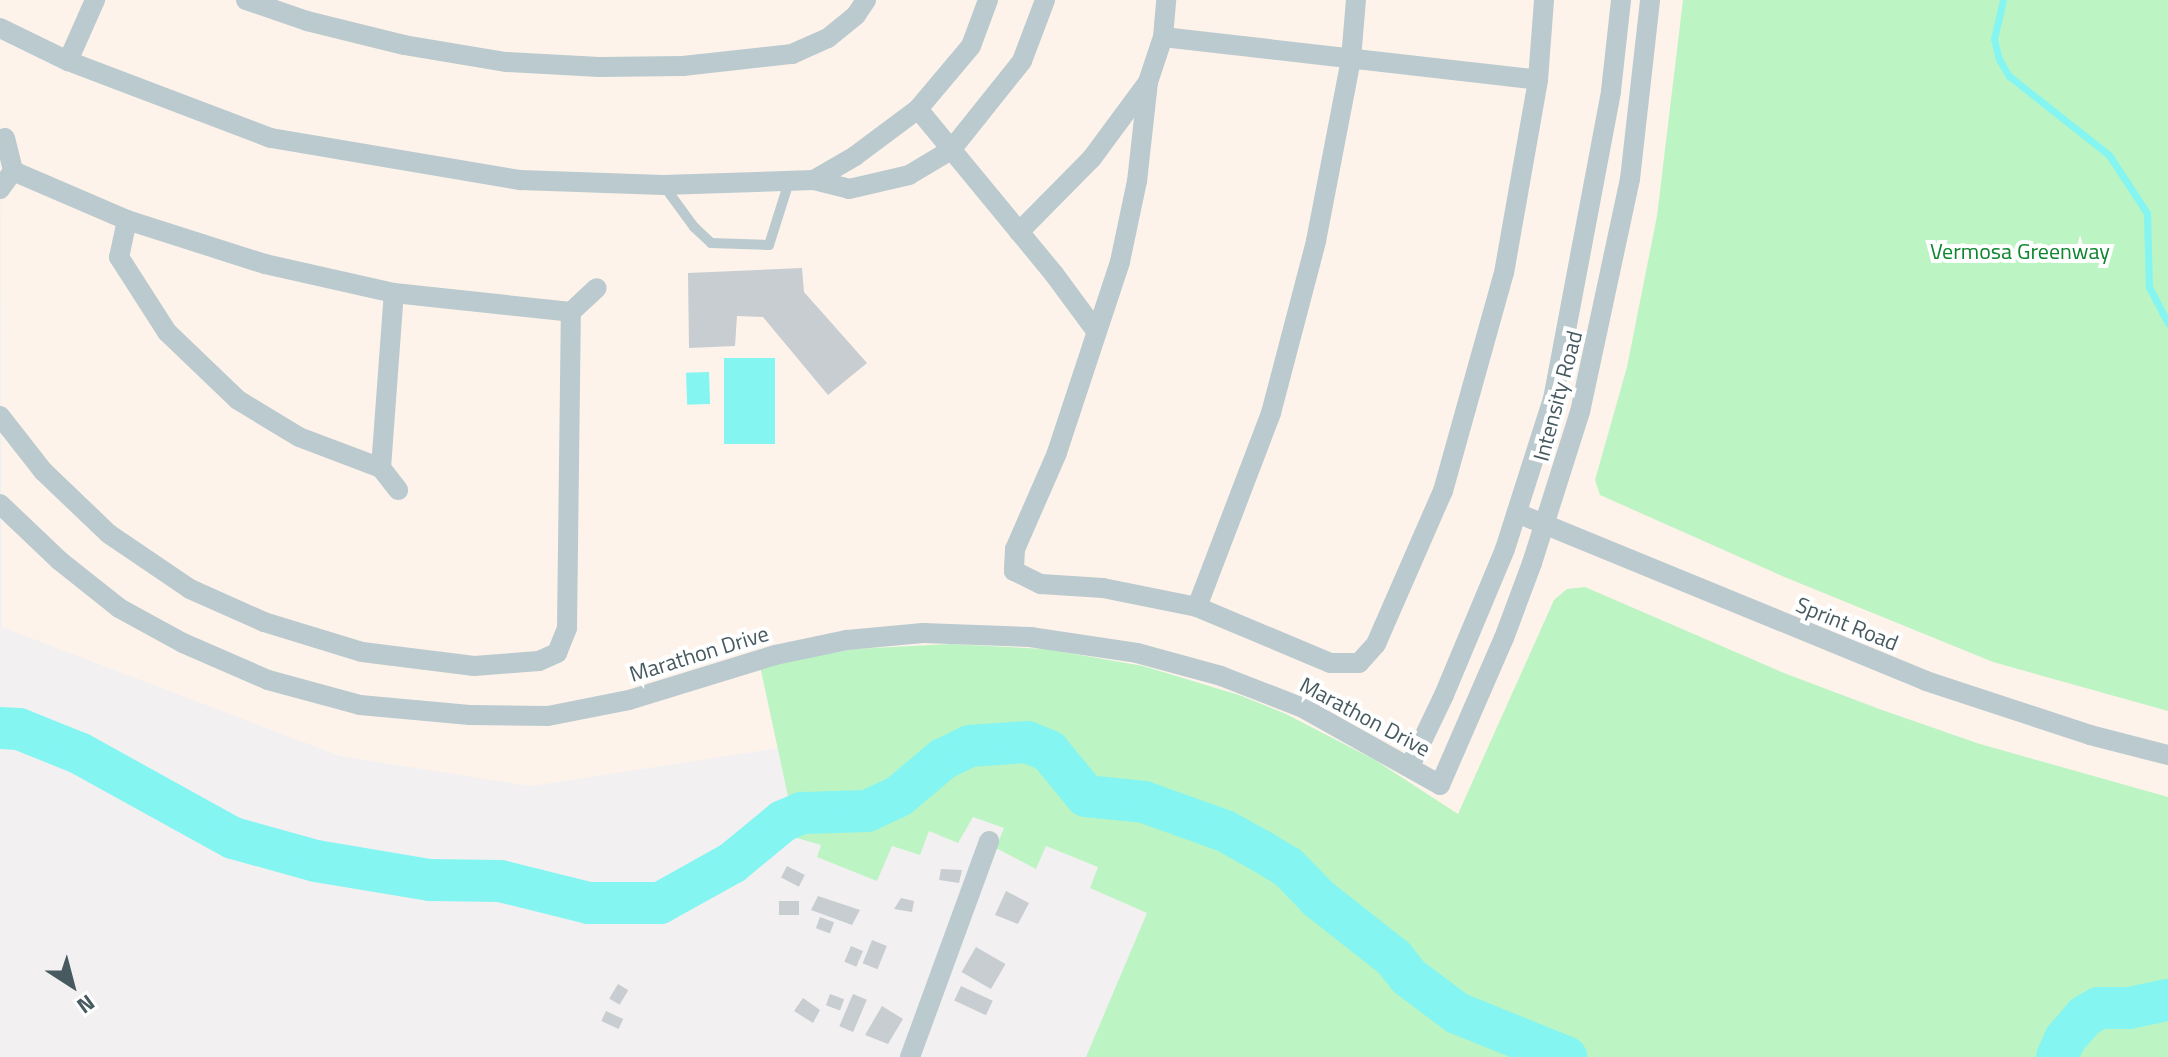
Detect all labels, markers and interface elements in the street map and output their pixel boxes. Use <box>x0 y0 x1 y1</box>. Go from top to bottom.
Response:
park label: Vermosa Greenway <box>1930 239 2110 265</box>
street label: Intensity Road <box>1528 328 1588 464</box>
street label: Sprint Road <box>1792 592 1902 656</box>
street label: Marathon Drive <box>626 620 772 688</box>
street label: Marathon Drive <box>1295 672 1435 762</box>
north arrow <box>32 945 112 1025</box>
text: N <box>70 986 102 1023</box>

